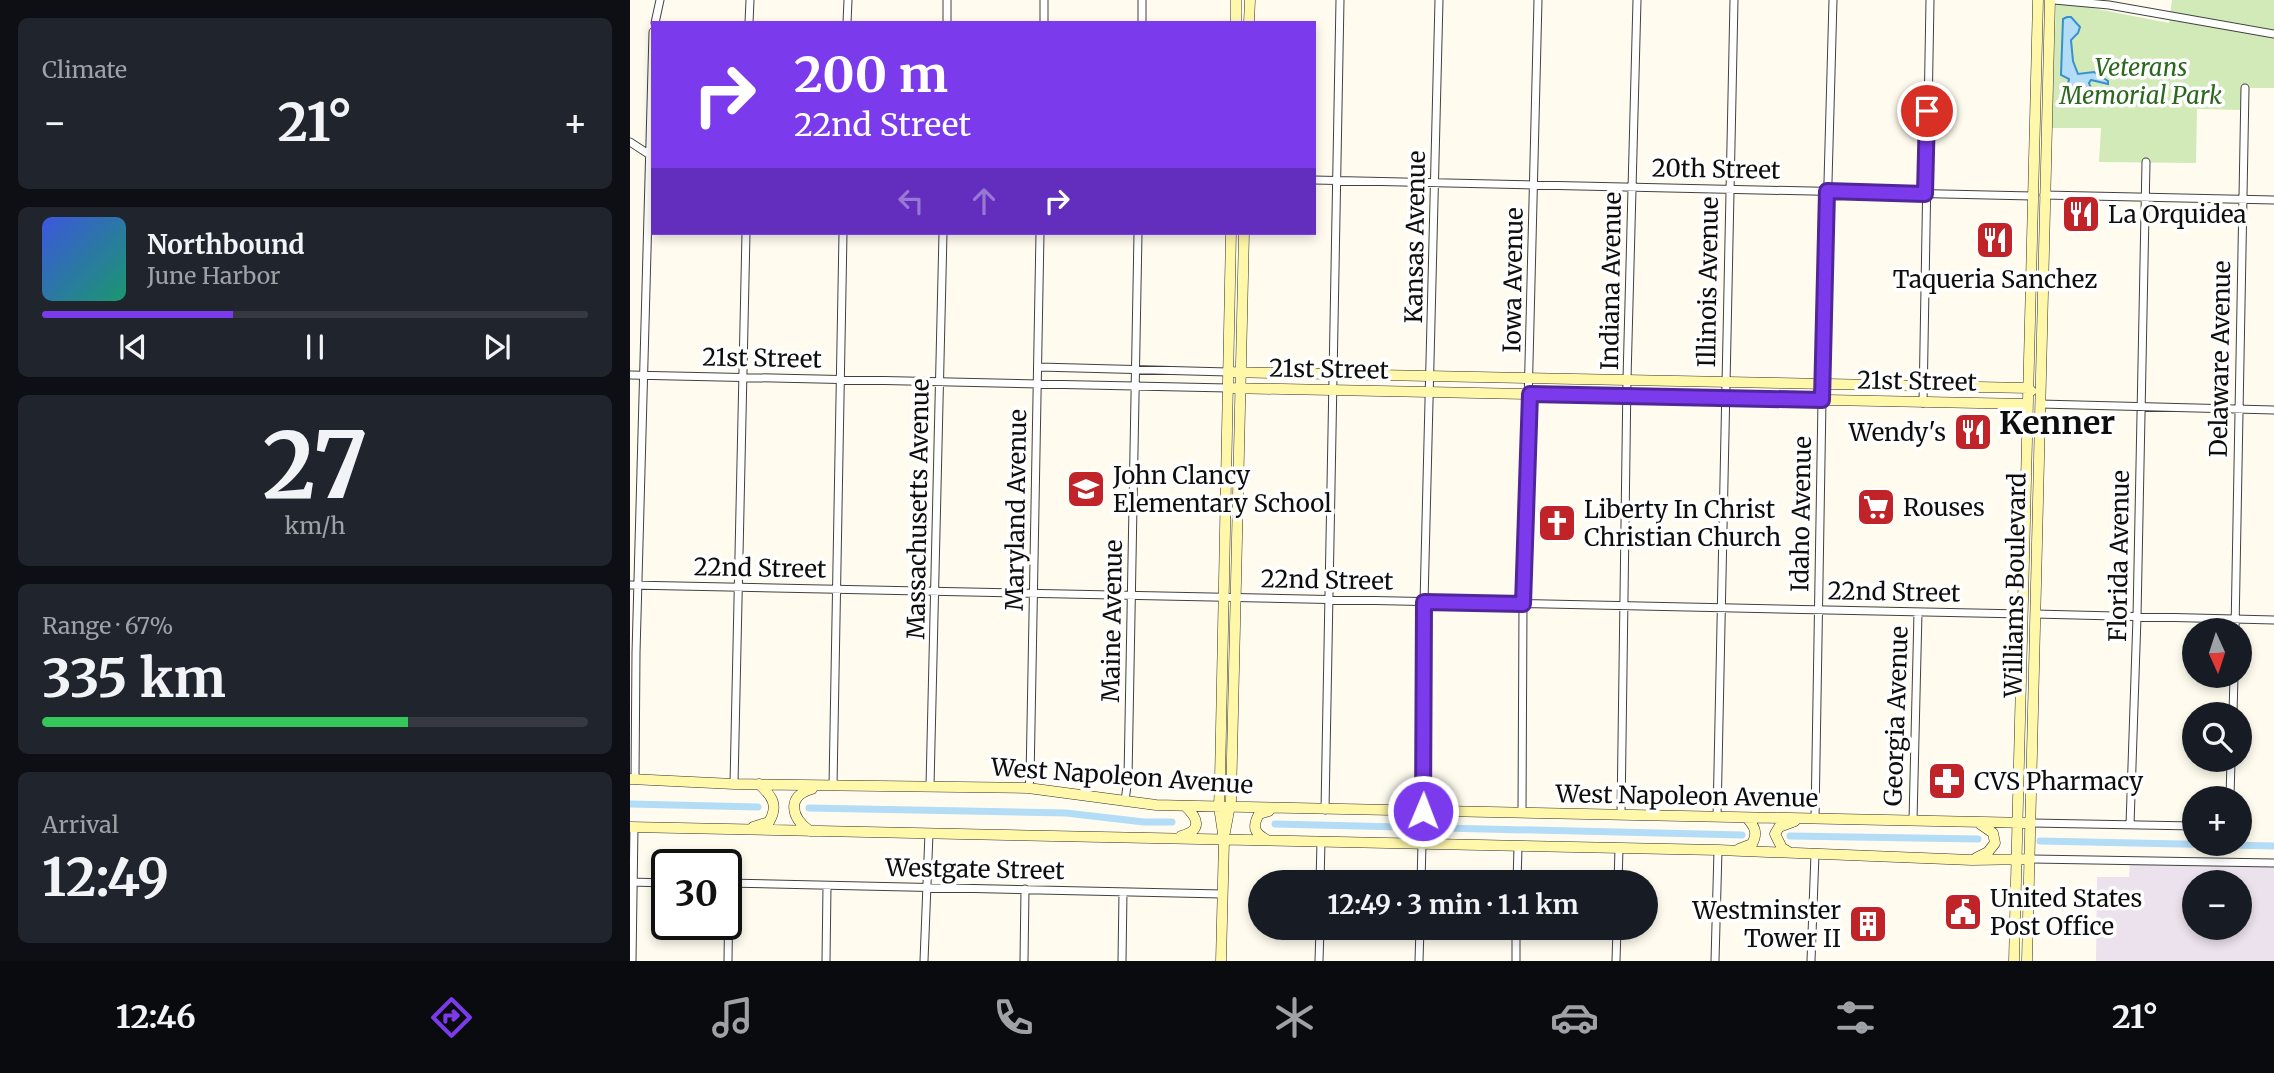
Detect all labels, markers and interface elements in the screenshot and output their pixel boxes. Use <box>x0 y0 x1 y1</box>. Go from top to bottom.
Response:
text: 200 m <box>794 44 948 105</box>
icon: right <box>679 49 770 140</box>
park label: Veterans Memorial Park <box>2059 52 2222 111</box>
text: Climate <box>42 55 127 84</box>
pin <box>1897 81 1957 141</box>
text: 21° <box>277 90 353 155</box>
icon: arrive <box>1908 92 1946 130</box>
text: − <box>42 99 67 146</box>
text: + <box>563 99 588 146</box>
text: 22nd Street <box>794 105 971 145</box>
street label: Kansas Avenue <box>1398 150 1432 324</box>
street label: 20th Street <box>1651 152 1781 186</box>
icon: left <box>892 182 930 220</box>
icon: ahead <box>965 182 1003 220</box>
icon: right <box>1038 182 1076 220</box>
street label: Indiana Avenue <box>1594 192 1628 370</box>
restaurant icon: La Orquidea <box>2060 193 2102 235</box>
street label: Illinois Avenue <box>1691 196 1725 368</box>
place label: La Orquidea <box>2108 199 2247 230</box>
street label: Iowa Avenue <box>1496 207 1530 353</box>
restaurant icon: Taqueria Sanchez <box>1974 219 2016 261</box>
text: Northbound <box>147 228 305 261</box>
street label: Delaware Avenue <box>2203 260 2237 458</box>
text: June Harbor <box>147 261 280 290</box>
place label: Taqueria Sanchez <box>1893 264 2097 295</box>
icon: previous <box>114 328 152 366</box>
icon: pause <box>296 328 334 366</box>
icon: next <box>478 328 516 366</box>
street label: 21st Street <box>702 341 823 375</box>
street label: 21st Street <box>1269 352 1390 386</box>
street label: 21st Street <box>1857 364 1978 398</box>
street label: Massachusetts Avenue <box>900 378 936 640</box>
district label: Kenner <box>1999 403 2115 443</box>
text: 27 <box>262 408 368 523</box>
street label: Maryland Avenue <box>999 409 1033 611</box>
restaurant icon: Wendy's <box>1952 411 1994 453</box>
place label: Wendy's <box>1848 417 1946 448</box>
street label: Idaho Avenue <box>1784 436 1818 592</box>
place label: John Clancy Elementary School <box>1112 460 1332 519</box>
school or university icon: John Clancy Elementary School <box>1065 468 1107 510</box>
street label: Florida Avenue <box>2102 470 2136 642</box>
street label: Williams Boulevard <box>1998 472 2032 699</box>
supermarket icon: Rouses <box>1855 486 1897 528</box>
place label: Rouses <box>1903 492 1985 523</box>
place label: Liberty In Christ Christian Church <box>1584 494 1781 553</box>
church icon: Liberty In Christ Christian Church <box>1536 502 1578 544</box>
text: km/h <box>285 511 345 540</box>
street label: Maine Avenue <box>1095 539 1129 703</box>
street label: 22nd Street <box>693 551 827 585</box>
street label: 22nd Street <box>1260 563 1394 597</box>
street label: 22nd Street <box>1827 575 1961 609</box>
text: Range · 67% <box>42 611 173 640</box>
north arrow <box>2182 618 2252 688</box>
map controls <box>2182 618 2252 940</box>
street label: Georgia Avenue <box>1877 625 1915 807</box>
text: 335 km <box>42 646 226 711</box>
button: search <box>2182 702 2252 772</box>
street label: West Napoleon Avenue <box>989 751 1254 801</box>
pharmacy icon: CVS Pharmacy <box>1926 760 1968 802</box>
place label: CVS Pharmacy <box>1974 766 2143 797</box>
position arrow <box>1386 774 1460 848</box>
street label: West Napoleon Avenue <box>1554 778 1819 814</box>
button: + <box>2182 786 2252 856</box>
text: Arrival <box>42 810 119 839</box>
text: 12:49 <box>42 845 169 910</box>
speed limit sign: 30 <box>651 849 742 940</box>
street label: Westgate Street <box>884 852 1066 886</box>
button: − <box>2182 870 2252 940</box>
place label: United States Post Office <box>1990 883 2142 942</box>
text: 12:49 · 3 min · 1.1 km <box>1327 888 1579 921</box>
public building icon: United States Post Office <box>1942 891 1984 933</box>
place label: Westminster Tower II <box>1692 895 1841 954</box>
building icon: Westminster Tower II <box>1847 903 1889 945</box>
icon: directions <box>427 993 476 1042</box>
icon: music <box>708 993 757 1042</box>
icon: phone <box>989 993 1038 1042</box>
icon: climate <box>1270 993 1319 1042</box>
icon: car <box>1550 993 1599 1042</box>
icon: filters <box>1831 993 1880 1042</box>
text: 12:46 <box>116 997 196 1037</box>
text: 21° <box>2112 997 2158 1037</box>

